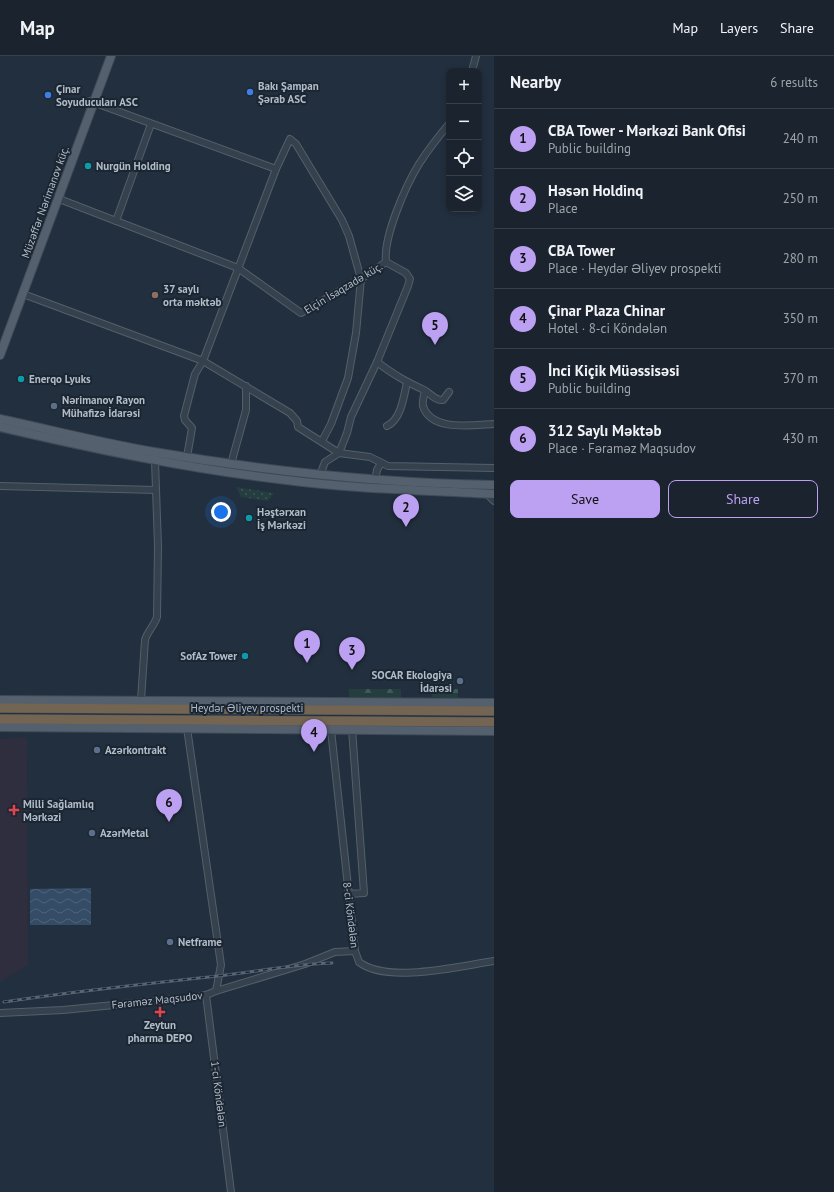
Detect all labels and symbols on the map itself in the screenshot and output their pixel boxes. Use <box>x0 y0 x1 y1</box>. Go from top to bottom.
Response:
place label: Bakı Şampan Şərab ASC <box>258 79 319 106</box>
place label: Çinar Soyuducuları ASC <box>56 82 138 109</box>
marker: Bakı Şampan Şərab ASC <box>245 87 255 97</box>
marker: Çinar Soyuducuları ASC <box>43 90 53 100</box>
street label: Müzəffər Nərimanov küç. <box>18 144 72 260</box>
place label: Nurgün Holding <box>96 159 171 173</box>
marker: Nurgün Holding <box>83 161 93 171</box>
street label: Elçin İsaqzadə küç. <box>301 259 385 317</box>
place label: 37 saylı orta məktəb <box>163 282 222 309</box>
marker: 37 saylı orta məktəb <box>150 290 160 300</box>
pin: 5 <box>422 312 448 345</box>
place label: Enerqo Lyuks <box>29 372 91 386</box>
marker: Enerqo Lyuks <box>16 374 26 384</box>
place label: Nərimanov Rayon Mühafizə İdarəsi <box>62 393 145 420</box>
marker: Nərimanov Rayon Mühafizə İdarəsi <box>49 401 59 411</box>
pin: 2 <box>393 494 419 527</box>
your location <box>211 502 231 522</box>
place label: Həştərxan İş Mərkəzi <box>257 505 306 532</box>
marker: Həştərxan İş Mərkəzi <box>244 513 254 523</box>
pin: 1 <box>294 630 320 663</box>
pin: 3 <box>339 637 365 670</box>
place label: SofAz Tower <box>180 649 237 663</box>
marker: SofAz Tower <box>240 651 250 661</box>
place label: SOCAR Ekologiya İdarəsi <box>371 668 452 695</box>
marker: SOCAR Ekologiya İdarəsi <box>455 676 465 686</box>
street label: Heydər Əliyev prospekti <box>191 701 304 715</box>
pin: 4 <box>301 719 327 752</box>
place label: Azərkontrakt <box>105 743 166 757</box>
marker: Azərkontrakt <box>92 745 102 755</box>
pin: 6 <box>156 789 182 822</box>
place label: Milli Sağlamlıq Mərkəzi <box>23 797 94 824</box>
marker: Milli Sağlamlıq Mərkəzi <box>8 804 20 816</box>
place label: AzərMetal <box>100 826 149 840</box>
marker: AzərMetal <box>87 828 97 838</box>
street label: 8-ci Köndələn <box>340 881 362 949</box>
place label: Netframe <box>178 935 222 949</box>
marker: Netframe <box>165 937 175 947</box>
street label: Fəraməz Maqsudov <box>111 988 204 1012</box>
marker: Zeytun pharma DEPO <box>155 1007 165 1017</box>
place label: Zeytun pharma DEPO <box>128 1018 192 1045</box>
street label: 1-ci Köndələn <box>208 1060 230 1128</box>

